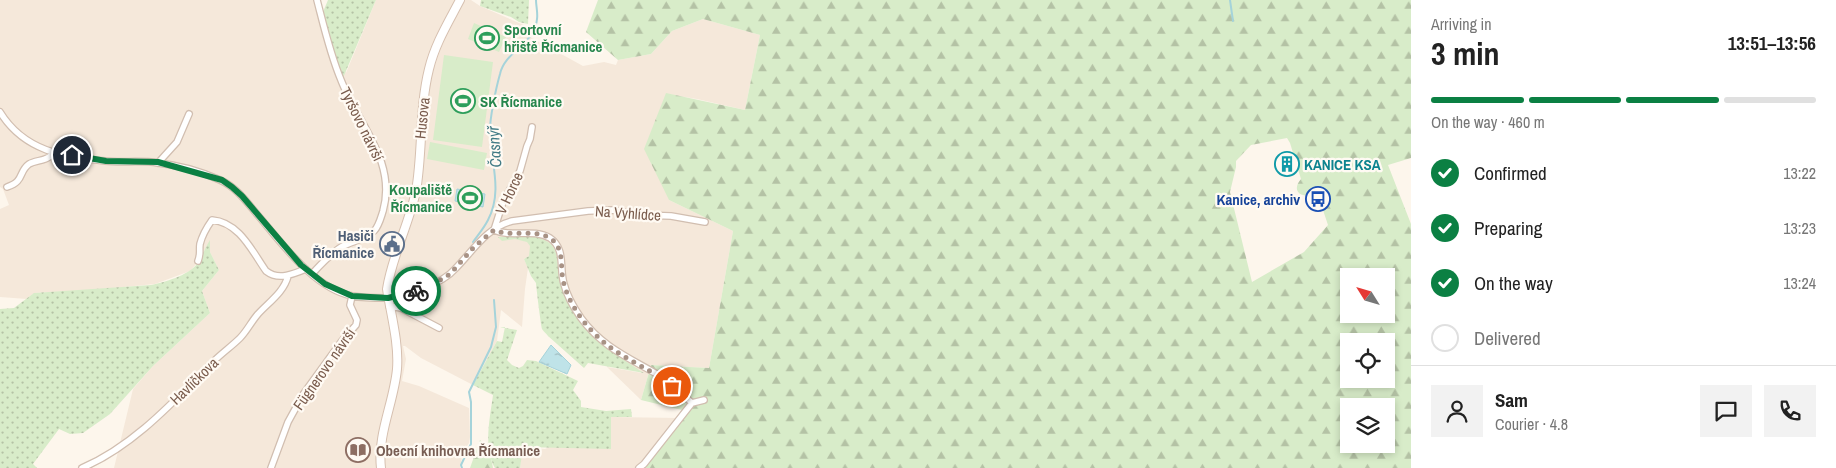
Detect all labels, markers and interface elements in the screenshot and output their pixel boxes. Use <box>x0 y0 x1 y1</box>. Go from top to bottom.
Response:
text: Arriving in <box>1431 13 1492 35</box>
place label: Sportovní hřiště Řícmanice <box>504 19 603 57</box>
sports icon: Sportovní hřiště Řícmanice <box>474 25 500 51</box>
text: 13:51–13:56 <box>1728 30 1816 56</box>
text: 3 min <box>1431 32 1500 75</box>
street label: Tyršovo návrší <box>335 83 389 165</box>
sports icon: SK Řícmanice <box>450 88 476 114</box>
place label: SK Řícmanice <box>480 91 562 112</box>
street label: Husova <box>409 96 435 140</box>
text: On the way · 460 m <box>1431 111 1545 133</box>
water label: Časnýř <box>481 124 506 168</box>
pin <box>51 134 93 176</box>
icon: home <box>58 141 86 169</box>
building icon: KANICE KSA <box>1274 151 1300 177</box>
place label: KANICE KSA <box>1304 154 1381 175</box>
icon: check <box>1431 159 1459 187</box>
text: Confirmed <box>1474 160 1547 186</box>
text: 13:22 <box>1783 162 1816 184</box>
street label: V Horce <box>490 168 528 218</box>
place label: Koupaliště Řícmanice <box>389 179 452 217</box>
sports icon: Koupaliště Řícmanice <box>457 185 483 211</box>
bus stop icon: Kanice, archiv <box>1305 186 1331 212</box>
place label: Kanice, archiv <box>1217 189 1300 210</box>
street label: Na Vyhlídce <box>594 200 662 226</box>
icon: check <box>1431 214 1459 242</box>
text: Preparing <box>1474 215 1542 241</box>
text: 13:23 <box>1783 217 1816 239</box>
place label: Hasiči Řícmanice <box>312 225 374 263</box>
public building icon: Hasiči Řícmanice <box>379 231 405 257</box>
courier <box>391 266 441 316</box>
north arrow <box>1340 268 1395 322</box>
map controls <box>1340 268 1395 453</box>
icon: check <box>1431 269 1459 297</box>
text: On the way <box>1474 270 1553 296</box>
text: 13:24 <box>1783 272 1816 294</box>
icon: bike <box>402 277 430 305</box>
street label: Fügnerovo návrší <box>288 323 360 414</box>
text: Delivered <box>1474 325 1541 351</box>
button: locate <box>1340 333 1395 388</box>
street label: Havlíčkova <box>165 352 223 409</box>
pin <box>651 365 693 407</box>
icon: bag <box>658 372 686 400</box>
button: person <box>1431 385 1483 437</box>
button: chat <box>1700 385 1752 437</box>
button: phone <box>1764 385 1816 437</box>
text: Sam <box>1495 387 1528 413</box>
button: layers <box>1340 398 1395 453</box>
text: Courier · 4.8 <box>1495 413 1568 435</box>
library icon: Obecní knihovna Řícmanice <box>345 437 371 463</box>
place label: Obecní knihovna Řícmanice <box>376 440 540 461</box>

